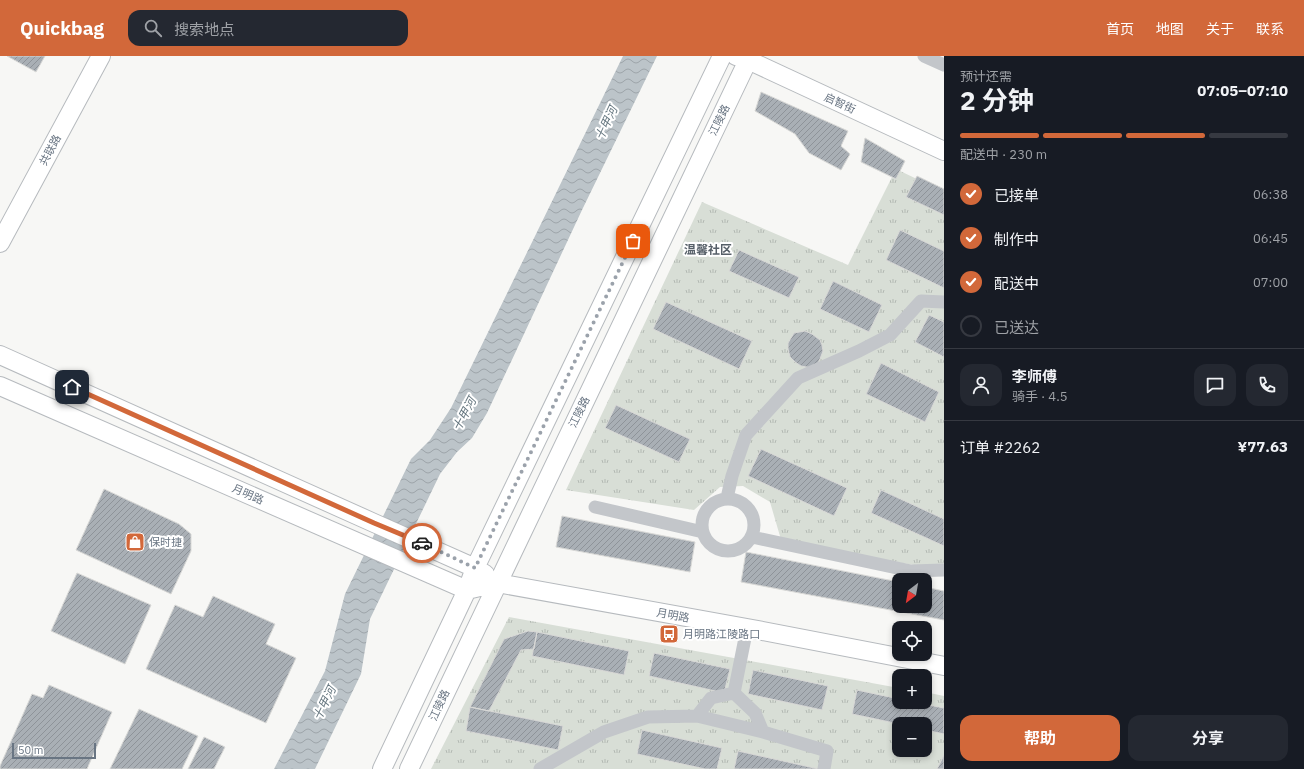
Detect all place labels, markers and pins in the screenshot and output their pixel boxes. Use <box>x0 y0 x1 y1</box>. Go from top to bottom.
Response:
pin <box>616 224 650 258</box>
pin <box>55 370 89 404</box>
shop icon: 保时捷 <box>124 531 146 553</box>
place label: 保时捷 <box>149 535 182 549</box>
bus stop icon: 月明路江陵路口 <box>658 623 680 645</box>
place label: 月明路江陵路口 <box>683 627 760 641</box>

